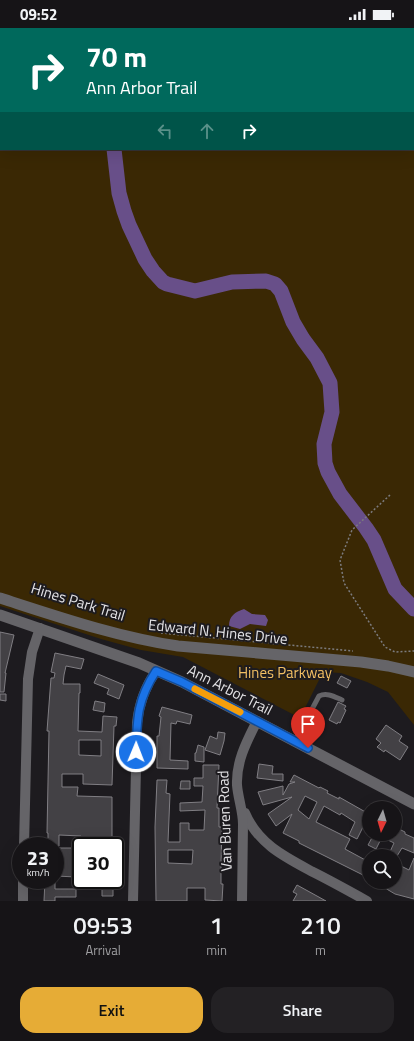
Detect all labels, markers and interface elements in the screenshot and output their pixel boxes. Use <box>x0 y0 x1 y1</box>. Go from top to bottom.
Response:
text: 09:52 <box>20 3 57 26</box>
text: 70 m <box>86 35 147 78</box>
icon: right <box>20 44 72 96</box>
text: Ann Arbor Trail <box>86 74 197 101</box>
icon: left <box>154 120 176 142</box>
icon: ahead <box>196 120 218 142</box>
icon: right <box>238 120 260 142</box>
street label: Hines Park Trail <box>28 576 128 627</box>
street label: Edward N. Hines Drive <box>147 613 289 650</box>
street label: Ann Arbor Trail <box>184 658 277 721</box>
park label: Hines Parkway <box>238 661 332 684</box>
pin <box>291 707 325 748</box>
icon: arrive <box>297 713 319 735</box>
position arrow <box>115 731 157 773</box>
street label: Van Buren Road <box>211 770 238 872</box>
north arrow <box>362 801 402 841</box>
map controls <box>362 801 402 889</box>
speed limit sign: 30 <box>72 837 124 889</box>
text: 23 <box>27 842 49 873</box>
button: search <box>362 849 402 889</box>
text: km/h <box>27 865 49 880</box>
text: 09:53 <box>73 907 133 943</box>
text: 1 <box>210 907 223 943</box>
text: 210 <box>300 907 341 943</box>
text: Arrival <box>85 940 121 960</box>
text: min <box>206 940 227 960</box>
text: m <box>315 940 326 960</box>
button: Exit <box>20 987 203 1033</box>
button: Share <box>211 987 394 1033</box>

